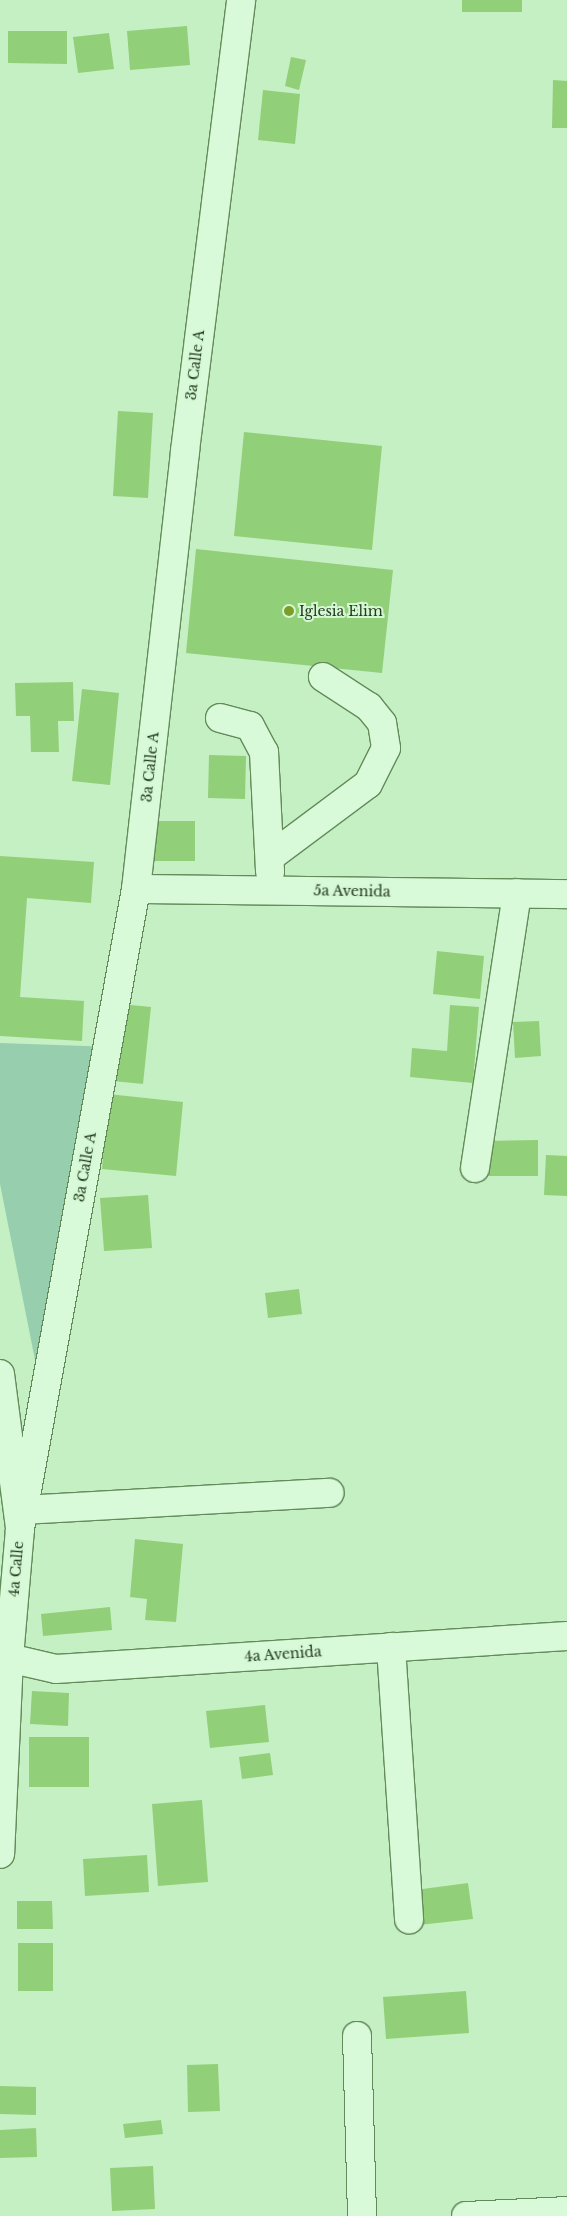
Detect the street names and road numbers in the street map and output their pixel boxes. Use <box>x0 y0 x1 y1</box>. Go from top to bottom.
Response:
street label: 3a Calle A <box>182 329 208 401</box>
street label: 3a Calle A <box>138 731 162 803</box>
street label: 5a Avenida <box>313 882 391 900</box>
street label: 3a Calle A <box>71 1130 99 1204</box>
street label: 4a Calle <box>5 1540 27 1598</box>
street label: 4a Avenida <box>244 1643 322 1665</box>

